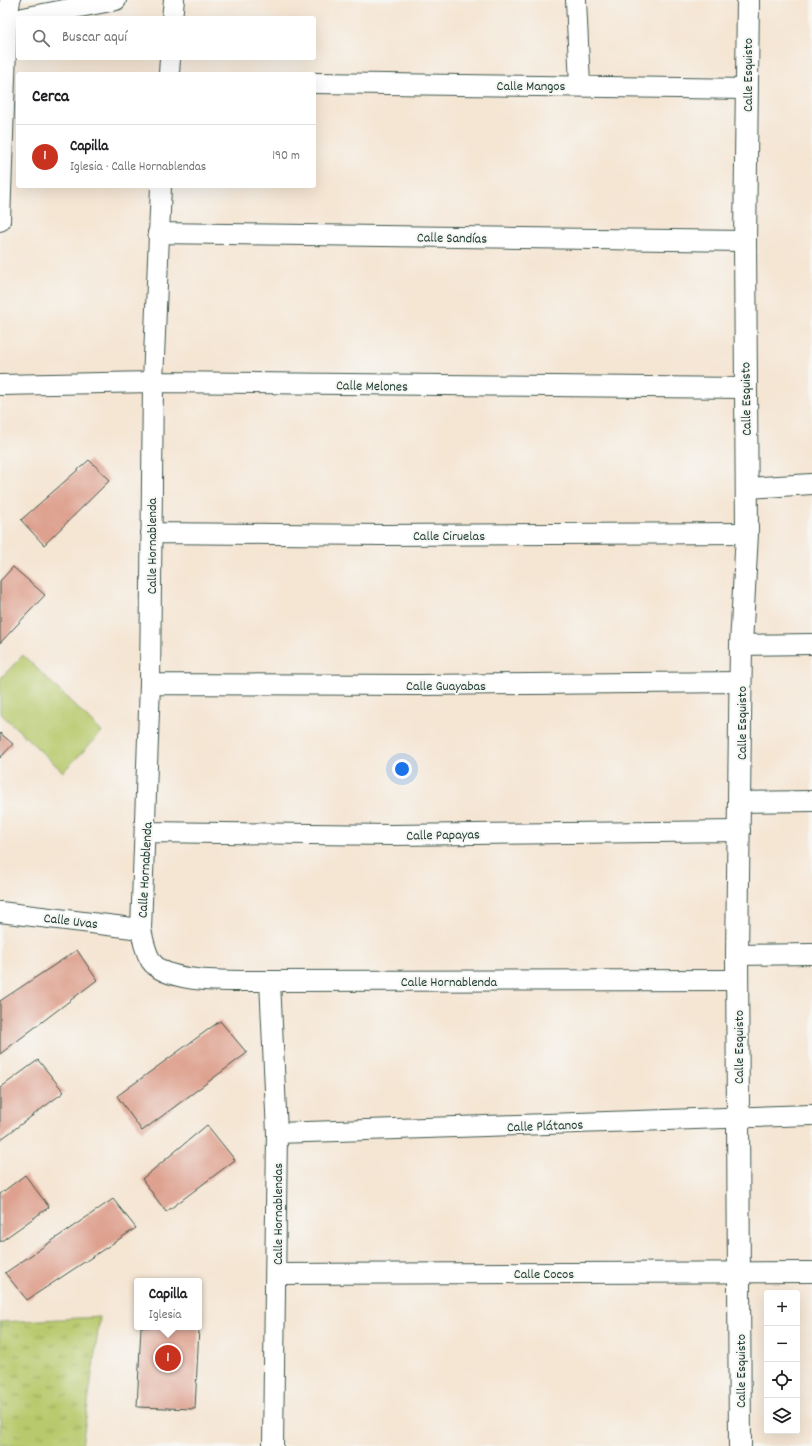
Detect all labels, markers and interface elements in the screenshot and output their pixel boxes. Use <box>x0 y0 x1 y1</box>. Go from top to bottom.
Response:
search box <box>16 16 316 60</box>
icon: search <box>30 27 52 49</box>
text: Buscar aquí <box>62 27 127 49</box>
street label: Calle Esquisto <box>739 38 759 112</box>
street label: Calle Mangos <box>496 77 566 97</box>
text: Cerca <box>32 86 69 110</box>
text: Capilla <box>70 136 108 158</box>
text: 1 <box>44 147 46 166</box>
text: 190 m <box>272 147 300 166</box>
text: Iglesia · Calle Hornablendas <box>70 158 206 177</box>
street label: Calle Sandías <box>417 228 487 250</box>
street label: Calle Esquisto <box>736 362 758 436</box>
street label: Calle Melones <box>336 376 408 398</box>
street label: Calle Hornablenda <box>143 497 163 594</box>
street label: Calle Ciruelas <box>413 527 485 547</box>
street label: Calle Guayabas <box>406 677 486 697</box>
street label: Calle Esquisto <box>733 686 753 760</box>
your location <box>392 759 412 779</box>
street label: Calle Hornablenda <box>133 821 159 919</box>
street label: Calle Papayas <box>406 825 480 847</box>
street label: Calle Uvas <box>42 909 99 935</box>
street label: Calle Hornablenda <box>401 973 498 993</box>
street label: Calle Esquisto <box>730 1010 750 1084</box>
street label: Calle Plátanos <box>506 1116 584 1138</box>
street label: Calle Hornablendas <box>269 1163 289 1265</box>
street label: Calle Cocos <box>514 1265 574 1285</box>
popup <box>134 1278 202 1330</box>
text: Capilla <box>149 1284 187 1306</box>
map controls <box>764 1290 800 1434</box>
button: + <box>764 1290 800 1326</box>
text: Iglesia <box>149 1306 181 1325</box>
button: − <box>764 1326 800 1362</box>
street label: Calle Esquisto <box>732 1334 752 1408</box>
pin: 1 <box>155 1343 181 1373</box>
button: locate <box>764 1362 800 1398</box>
button: layers <box>764 1398 800 1434</box>

